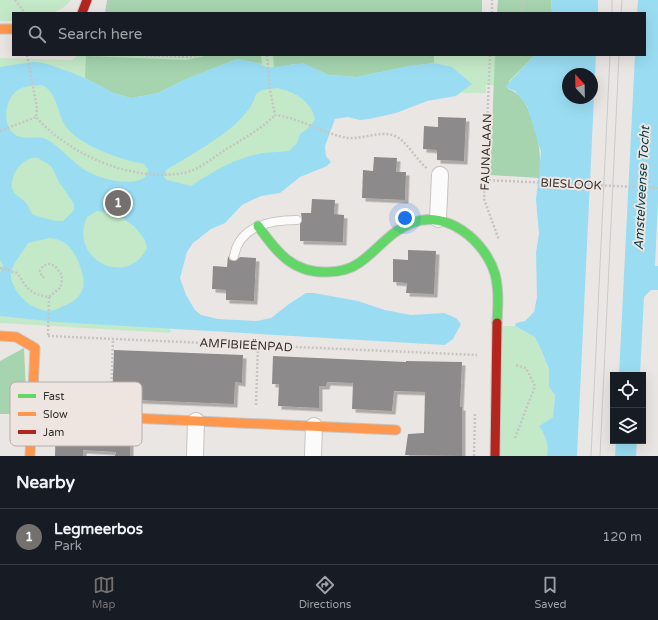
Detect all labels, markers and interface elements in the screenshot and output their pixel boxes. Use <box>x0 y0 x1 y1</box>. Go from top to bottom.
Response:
search box <box>12 12 646 56</box>
icon: search <box>26 23 48 45</box>
text: Search here <box>58 25 142 43</box>
north arrow <box>562 68 598 104</box>
street label: FAUNALAAN <box>478 113 494 191</box>
water label: Amstelveense Tocht <box>631 124 653 250</box>
street label: BIESLOOK <box>540 175 602 193</box>
pin: 1 <box>105 188 131 218</box>
your location <box>395 208 415 228</box>
street label: AMFIBIEËNPAD <box>199 336 293 354</box>
map controls <box>610 372 646 444</box>
button: locate <box>610 372 646 408</box>
legend <box>10 382 142 446</box>
text: Fast <box>43 390 64 403</box>
text: Slow <box>43 408 68 421</box>
button: layers <box>610 408 646 444</box>
text: Jam <box>43 426 64 439</box>
text: Nearby <box>16 472 75 493</box>
text: Legmeerbos <box>54 520 143 538</box>
text: 1 <box>25 529 33 545</box>
text: 120 m <box>602 529 642 545</box>
text: Park <box>54 538 82 554</box>
tab: Map <box>92 574 115 611</box>
tab: Directions <box>299 574 351 611</box>
tab: Saved <box>535 574 566 611</box>

